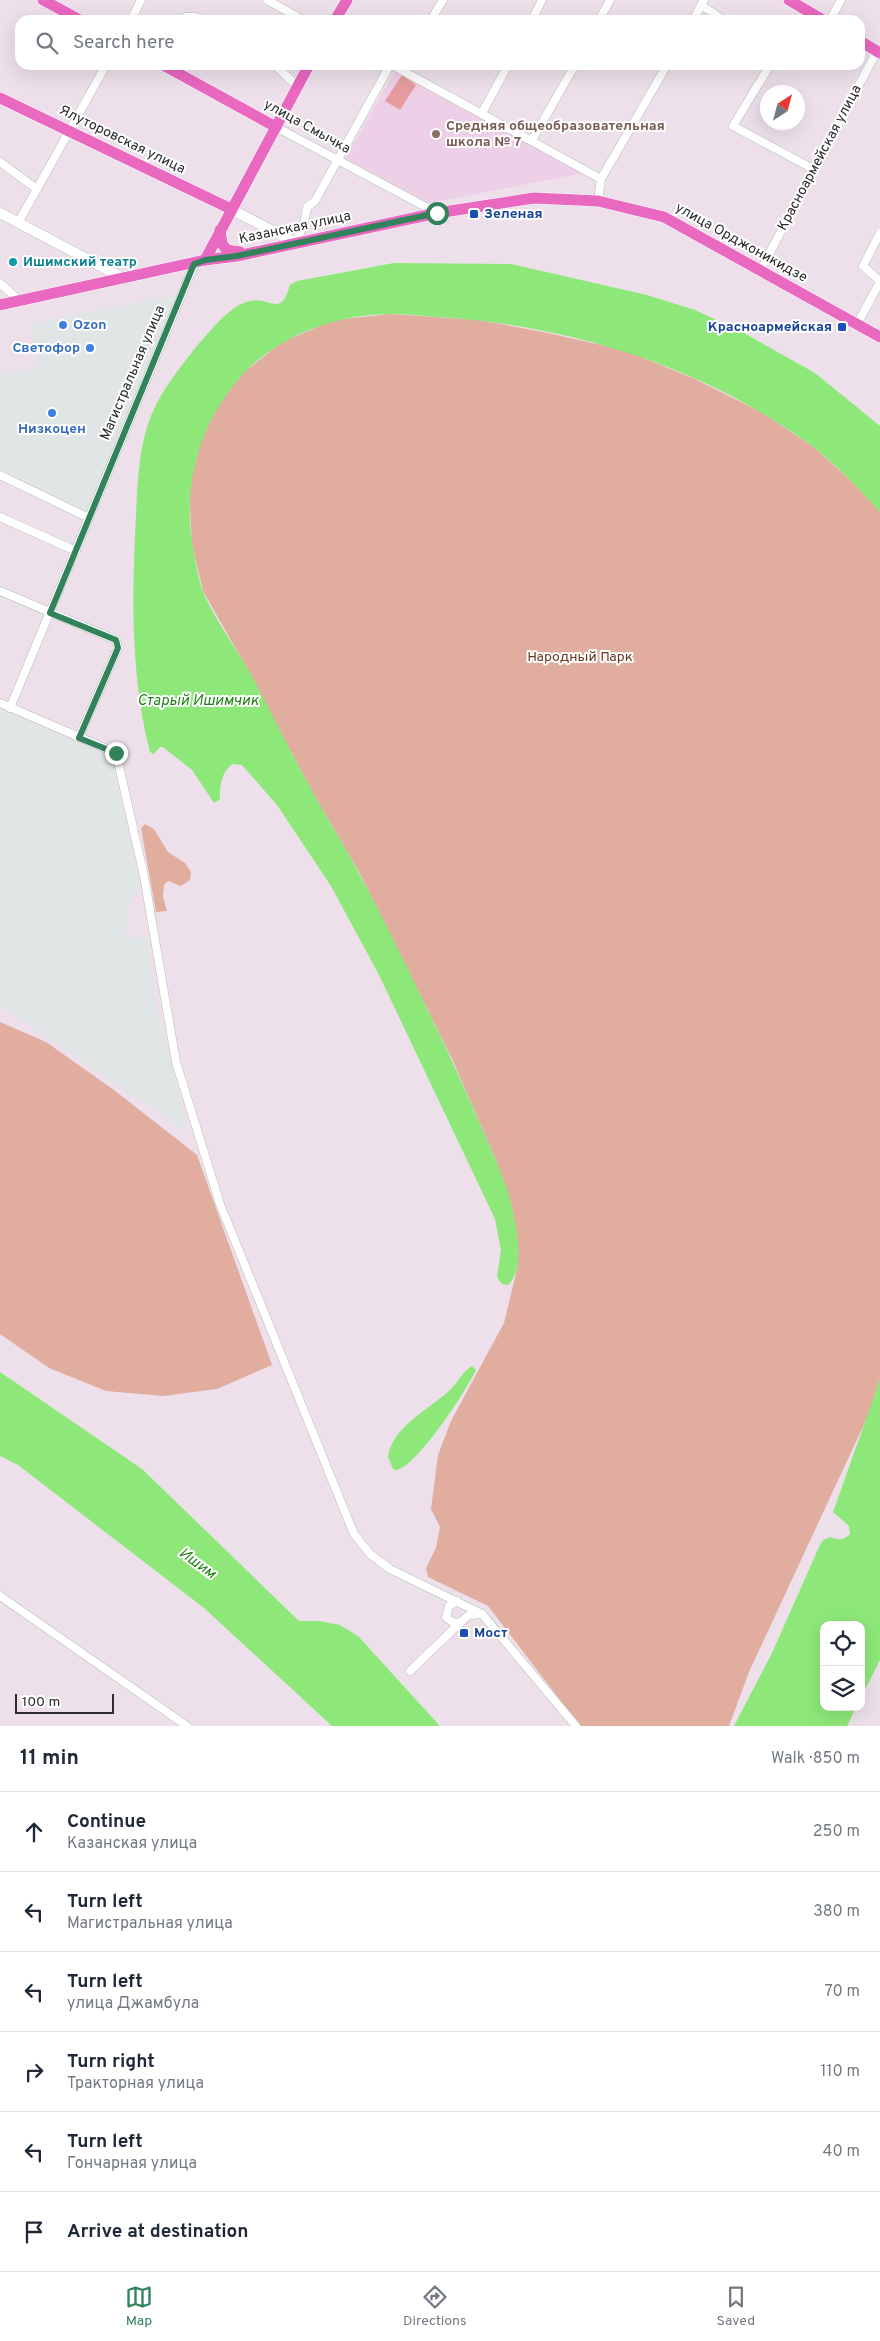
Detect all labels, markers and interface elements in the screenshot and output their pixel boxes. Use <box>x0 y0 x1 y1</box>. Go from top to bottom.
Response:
search box <box>15 15 865 70</box>
icon: search <box>33 29 61 57</box>
text: Search here <box>73 31 175 55</box>
street label: Красноармейская улица <box>774 82 866 234</box>
north arrow <box>760 85 805 130</box>
street label: улица Смычка <box>261 96 353 158</box>
street label: Ялуторовская улица <box>56 102 188 178</box>
place label: Средняя общеобразовательная школа № 7 <box>446 118 665 151</box>
marker: Средняя общеобразовательная школа № 7 <box>430 128 442 140</box>
street label: улица Орджоникидзе <box>672 200 810 286</box>
route start <box>426 202 449 225</box>
place label: Зеленая <box>484 206 543 223</box>
street label: Казанская улица <box>238 208 352 248</box>
marker: Зеленая <box>468 208 480 220</box>
place label: Ишимский театр <box>23 254 137 271</box>
marker: Ишимский театр <box>7 256 19 268</box>
street label: Магистральная улица <box>97 303 169 443</box>
place label: Ozon <box>73 317 106 334</box>
marker: Ozon <box>57 319 69 331</box>
place label: Красноармейская <box>708 319 832 336</box>
marker: Красноармейская <box>836 321 848 333</box>
place label: Светофор <box>12 340 80 357</box>
marker: Светофор <box>84 342 96 354</box>
marker: Низкоцен <box>46 407 58 419</box>
place label: Низкоцен <box>18 421 86 438</box>
park label: Народный Парк <box>527 649 633 666</box>
water label: Старый Ишимчик <box>137 692 259 711</box>
route end <box>105 742 128 765</box>
water label: Ишим <box>175 1544 220 1584</box>
map controls <box>820 1621 865 1711</box>
button: locate <box>820 1621 865 1666</box>
place label: Мост <box>474 1625 508 1642</box>
marker: Мост <box>458 1627 470 1639</box>
button: layers <box>820 1666 865 1711</box>
scale bar <box>15 1691 114 1714</box>
text: 100 m <box>22 1694 60 1711</box>
text: 11 min <box>20 1745 79 1772</box>
text: Walk · 850 m <box>771 1749 860 1769</box>
text: Continue <box>67 1810 146 1834</box>
icon: ahead <box>20 1818 48 1846</box>
text: 250 m <box>813 1822 860 1842</box>
text: Казанская улица <box>67 1834 197 1854</box>
text: Turn left <box>67 1890 143 1914</box>
icon: left <box>20 1898 48 1926</box>
text: 380 m <box>813 1902 860 1922</box>
text: Магистральная улица <box>67 1914 233 1934</box>
text: Turn left <box>67 1970 143 1994</box>
icon: left <box>20 1978 48 2006</box>
text: 70 m <box>825 1982 860 2002</box>
text: улица Джамбула <box>67 1994 199 2014</box>
text: Turn right <box>67 2050 155 2074</box>
icon: right <box>20 2058 48 2086</box>
text: 110 m <box>820 2062 860 2082</box>
text: Тракторная улица <box>67 2074 204 2094</box>
text: Turn left <box>67 2130 143 2154</box>
icon: left <box>20 2138 48 2166</box>
text: 40 m <box>822 2142 860 2162</box>
text: Гончарная улица <box>67 2154 197 2174</box>
icon: arrive <box>20 2218 48 2246</box>
text: Arrive at destination <box>67 2220 248 2244</box>
tab: Map <box>125 2283 153 2330</box>
tab: Directions <box>403 2283 467 2330</box>
tab: Saved <box>717 2283 755 2330</box>

